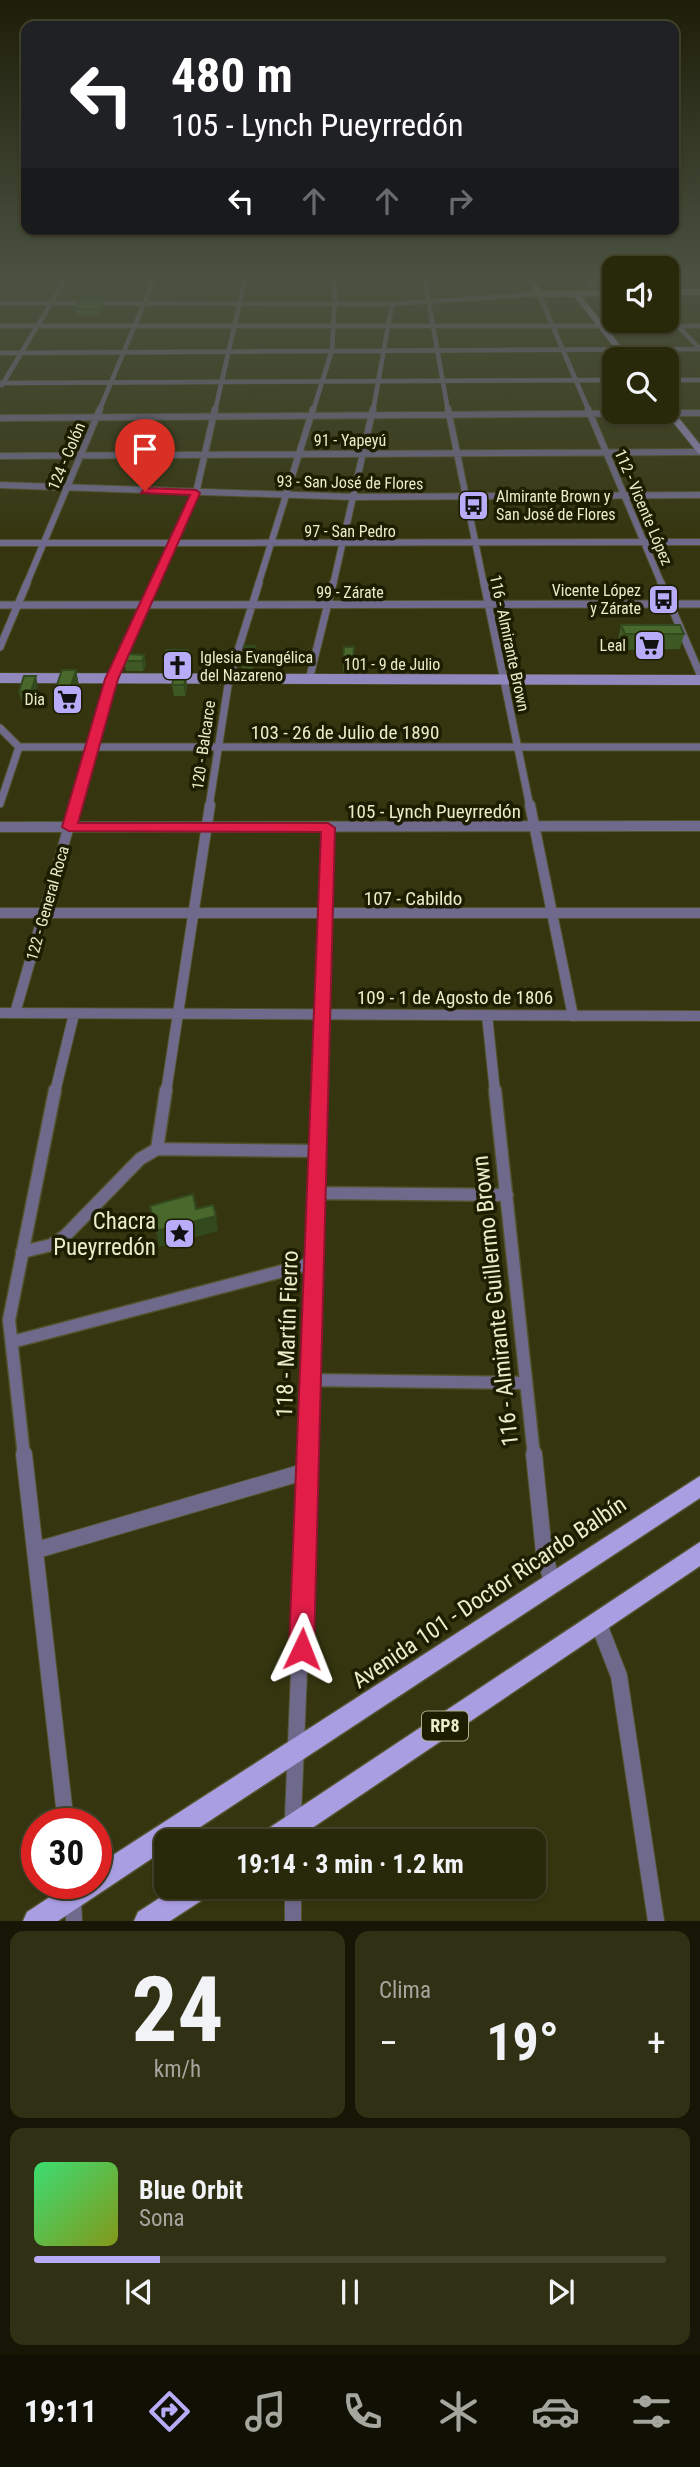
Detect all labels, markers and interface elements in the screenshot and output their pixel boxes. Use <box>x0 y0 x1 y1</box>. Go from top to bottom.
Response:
text: 480 m <box>171 47 293 104</box>
icon: left <box>56 49 147 140</box>
text: 105 - Lynch Pueyrredón <box>171 106 464 144</box>
icon: left <box>222 182 260 220</box>
icon: ahead <box>295 182 333 220</box>
icon: ahead <box>368 182 406 220</box>
icon: right <box>441 182 479 220</box>
map controls <box>602 256 679 424</box>
button: sound <box>602 256 679 333</box>
button: search <box>602 347 679 424</box>
pin <box>115 419 175 491</box>
street label: 124 - Colón <box>44 420 89 493</box>
icon: arrive <box>126 430 164 468</box>
street label: 91 - Yapeyú <box>314 431 386 450</box>
street label: 112 - Vicente López <box>611 446 677 568</box>
street label: 93 - San José de Flores <box>276 472 424 493</box>
place label: Almirante Brown y San José de Flores <box>496 487 616 524</box>
bus stop icon: Almirante Brown y San José de Flores <box>456 488 490 522</box>
street label: 97 - San Pedro <box>304 522 396 541</box>
street label: 116 - Almirante Brown <box>486 573 533 713</box>
place label: Vicente López y Zárate <box>552 581 641 618</box>
bus stop icon: Vicente López y Zárate <box>647 582 681 616</box>
street label: 99 - Zárate <box>316 583 384 602</box>
supermarket icon: Leal <box>632 628 666 662</box>
place label: Leal <box>600 636 626 655</box>
place label: Iglesia Evangélica del Nazareno <box>200 648 313 685</box>
church icon: Iglesia Evangélica del Nazareno <box>160 649 194 683</box>
street label: 101 - 9 de Julio <box>344 655 440 674</box>
supermarket icon: Dia <box>51 682 85 716</box>
place label: Dia <box>25 690 45 709</box>
street label: 120 - Balcarce <box>188 699 219 791</box>
street label: 103 - 26 de Julio de 1890 <box>251 721 439 744</box>
street label: 105 - Lynch Pueyrredón <box>347 800 521 823</box>
street label: 122 - General Roca <box>22 844 73 963</box>
street label: 107 - Cabildo <box>364 887 462 910</box>
street label: 109 - 1 de Agosto de 1806 <box>357 986 553 1009</box>
street label: 116 - Almirante Guillermo Brown <box>467 1154 524 1448</box>
place label: Chacra Pueyrredón <box>53 1208 156 1261</box>
place icon: Chacra Pueyrredón <box>162 1217 196 1251</box>
street label: 118 - Martín Fierro <box>271 1250 304 1418</box>
street label: Avenida 101 - Doctor Ricardo Balbín <box>347 1491 631 1694</box>
position arrow <box>265 1612 339 1686</box>
road number: RP8 <box>422 1712 468 1741</box>
speed limit sign: 30 <box>21 1808 112 1899</box>
text: 19:14 · 3 min · 1.2 km <box>236 1849 464 1879</box>
text: 24 <box>132 1957 223 2063</box>
text: Clima <box>379 1977 431 2004</box>
text: 19° <box>486 2012 559 2073</box>
text: − <box>379 2021 398 2065</box>
text: + <box>647 2021 666 2065</box>
text: km/h <box>154 2056 201 2083</box>
text: Blue Orbit <box>139 2175 243 2205</box>
text: Sona <box>139 2205 185 2232</box>
icon: previous <box>120 2273 158 2311</box>
icon: pause <box>331 2273 369 2311</box>
icon: next <box>542 2273 580 2311</box>
icon: directions <box>145 2387 194 2436</box>
icon: music <box>241 2387 290 2436</box>
icon: phone <box>338 2387 387 2436</box>
icon: climate <box>434 2387 483 2436</box>
icon: car <box>531 2387 580 2436</box>
icon: filters <box>627 2387 676 2436</box>
text: 19:11 <box>24 2392 97 2430</box>

